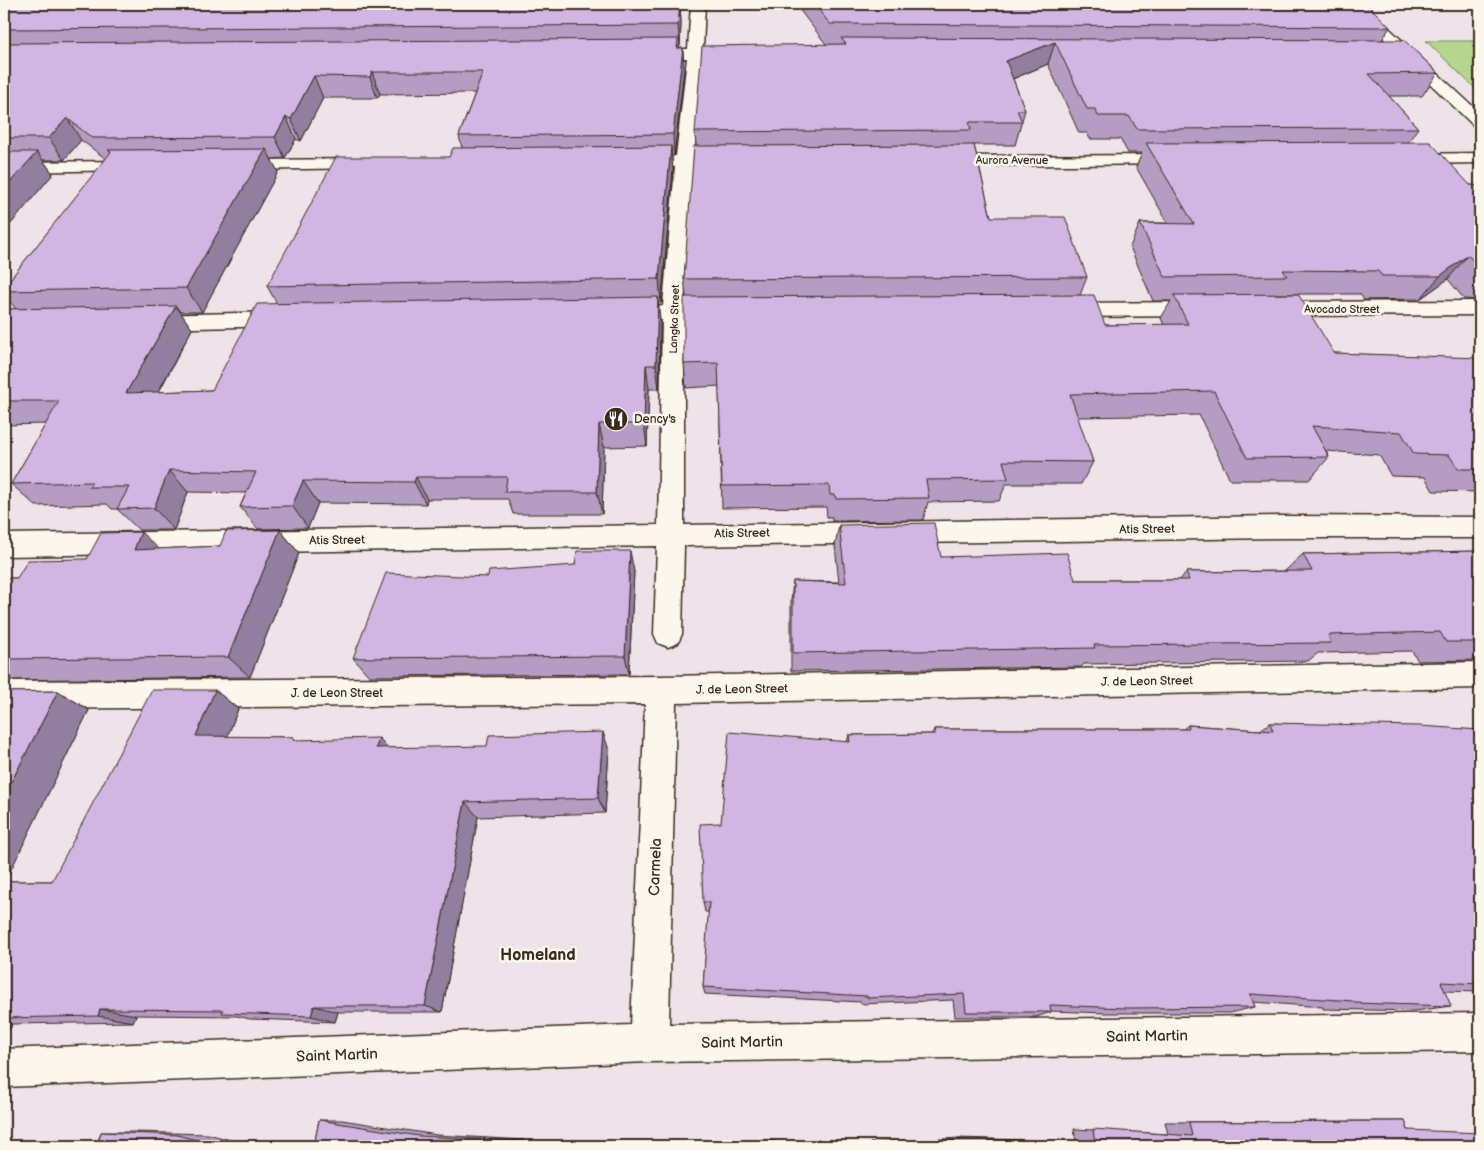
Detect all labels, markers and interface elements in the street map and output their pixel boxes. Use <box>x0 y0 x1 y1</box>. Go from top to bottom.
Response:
street label: Aurora Avenue <box>976 154 1049 167</box>
street label: Langka Street <box>667 284 682 354</box>
street label: Avocado Street <box>1304 303 1380 316</box>
restaurant icon: Dency's <box>603 406 629 432</box>
place label: Dency's <box>634 412 676 427</box>
street label: Atis Street <box>1119 522 1175 537</box>
street label: Atis Street <box>714 526 770 541</box>
street label: Atis Street <box>309 533 365 548</box>
street label: J. de Leon Street <box>1101 673 1193 690</box>
street label: J. de Leon Street <box>696 681 788 698</box>
street label: J. de Leon Street <box>291 686 383 701</box>
street label: Carmela <box>645 838 666 896</box>
district label: Homeland <box>500 946 576 965</box>
street label: Saint Martin <box>1106 1026 1188 1047</box>
street label: Saint Martin <box>701 1032 783 1053</box>
street label: Saint Martin <box>296 1045 378 1066</box>

